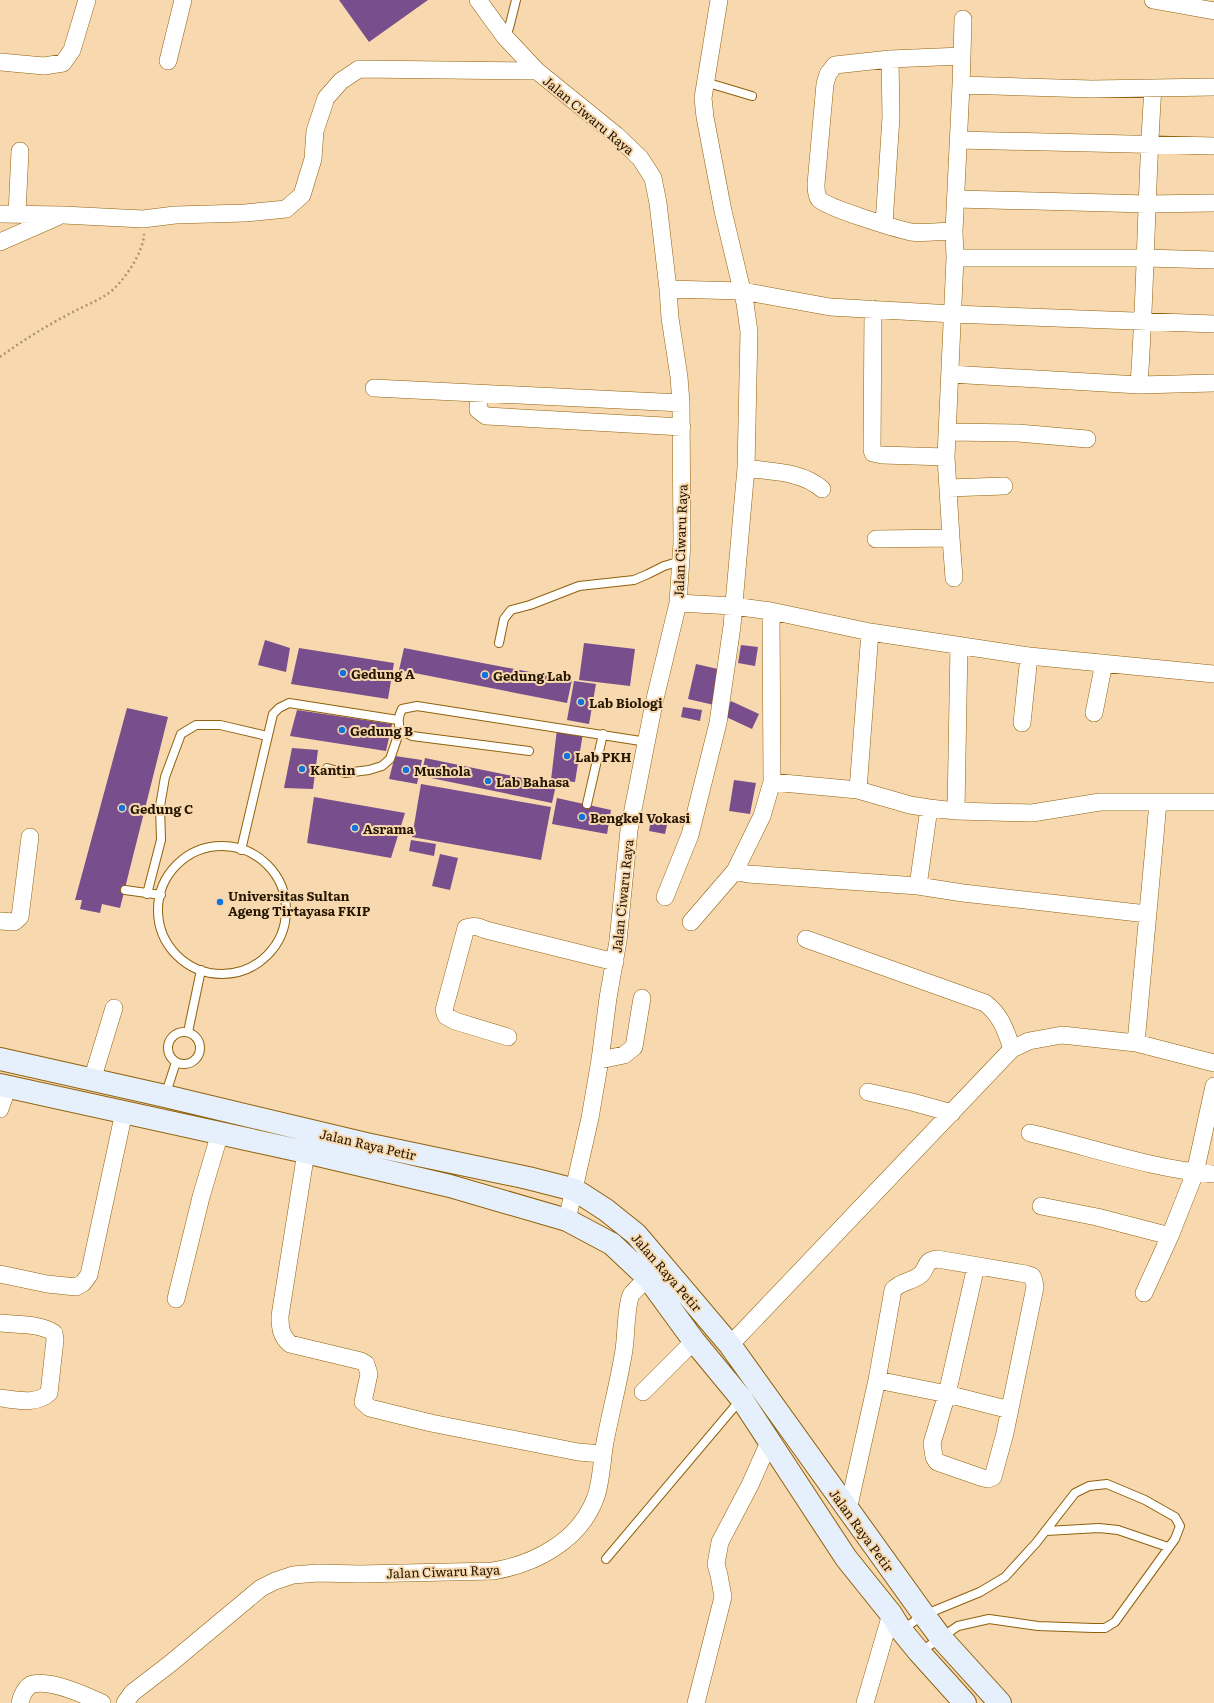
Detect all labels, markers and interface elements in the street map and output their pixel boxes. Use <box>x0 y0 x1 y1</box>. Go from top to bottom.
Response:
street label: Jalan Ciwaru Raya <box>539 71 639 159</box>
street label: Jalan Ciwaru Raya <box>669 484 691 598</box>
place label: Gedung A <box>351 664 415 683</box>
place label: Gedung Lab <box>493 666 571 685</box>
marker: Gedung A <box>338 668 348 678</box>
marker: Gedung Lab <box>480 670 490 680</box>
place label: Lab Biologi <box>589 693 663 712</box>
marker: Lab Biologi <box>576 697 586 707</box>
place label: Gedung B <box>350 721 413 740</box>
marker: Gedung B <box>337 725 347 735</box>
place label: Lab PKH <box>575 747 631 766</box>
marker: Lab PKH <box>562 751 572 761</box>
place label: Kantin <box>310 760 356 779</box>
place label: Mushola <box>414 761 471 780</box>
marker: Kantin <box>297 764 307 774</box>
marker: Mushola <box>401 765 411 775</box>
place label: Lab Bahasa <box>496 772 570 791</box>
marker: Lab Bahasa <box>483 776 493 786</box>
place label: Gedung C <box>130 799 193 818</box>
marker: Gedung C <box>117 803 127 813</box>
place label: Bengkel Vokasi <box>590 808 690 827</box>
marker: Bengkel Vokasi <box>577 812 587 822</box>
place label: Asrama <box>363 819 415 838</box>
marker: Asrama <box>350 823 360 833</box>
street label: Jalan Ciwaru Raya <box>607 838 637 954</box>
place label: Universitas Sultan Ageng Tirtayasa FKIP <box>228 886 371 920</box>
marker: Universitas Sultan Ageng Tirtayasa FKIP <box>215 897 225 907</box>
street label: Jalan Raya Petir <box>318 1124 419 1165</box>
street label: Jalan Raya Petir <box>627 1229 707 1316</box>
street label: Jalan Raya Petir <box>825 1484 899 1576</box>
street label: Jalan Ciwaru Raya <box>386 1560 500 1582</box>

